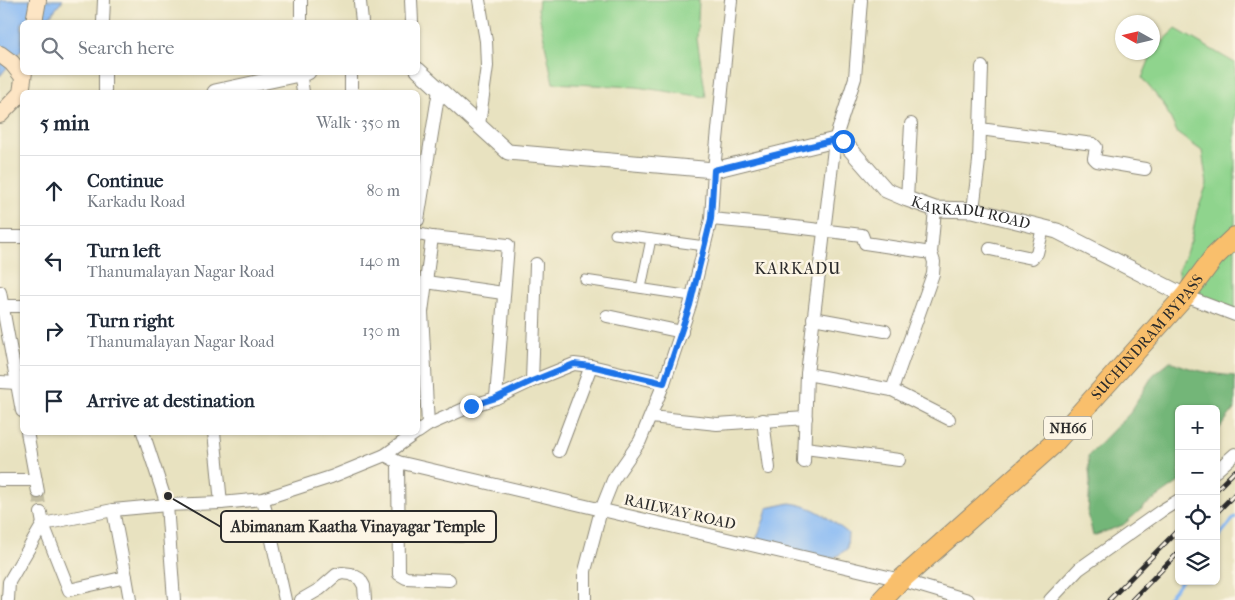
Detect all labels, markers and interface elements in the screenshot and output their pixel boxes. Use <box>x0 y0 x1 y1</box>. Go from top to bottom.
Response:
north arrow <box>1115 15 1160 60</box>
search box <box>20 20 420 75</box>
icon: search <box>38 34 66 62</box>
text: Search here <box>78 37 174 59</box>
text: 5 min <box>40 111 89 135</box>
text: Walk · 350 m <box>316 113 400 132</box>
route start <box>832 130 855 153</box>
text: Continue <box>87 170 163 192</box>
icon: ahead <box>40 177 68 205</box>
text: 80 m <box>366 181 400 200</box>
text: Karkadu Road <box>87 192 185 211</box>
street label: KARKADU ROAD <box>909 192 1032 233</box>
text: Turn left <box>87 240 161 262</box>
icon: left <box>40 247 68 275</box>
text: 140 m <box>359 251 400 270</box>
district label: KARKADU <box>754 259 842 278</box>
text: Thanumalayan Nagar Road <box>87 262 274 281</box>
street label: SUCHINDRAM BYPASS <box>1087 271 1207 404</box>
text: Turn right <box>87 310 174 332</box>
icon: right <box>40 317 68 345</box>
text: 130 m <box>362 321 400 340</box>
text: Thanumalayan Nagar Road <box>87 332 274 351</box>
icon: arrive <box>40 387 68 415</box>
text: Arrive at destination <box>87 390 255 412</box>
route end <box>460 395 483 418</box>
map controls <box>1175 405 1220 585</box>
button: + <box>1175 405 1220 450</box>
road number: NH66 <box>1044 416 1092 439</box>
button: − <box>1175 450 1220 495</box>
street label: RAILWAY ROAD <box>622 490 738 534</box>
button: locate <box>1175 495 1220 540</box>
callout: Abimanam Kaatha Vinayagar Temple <box>221 511 496 542</box>
text: Abimanam Kaatha Vinayagar Temple <box>230 517 485 537</box>
button: layers <box>1175 540 1220 585</box>

